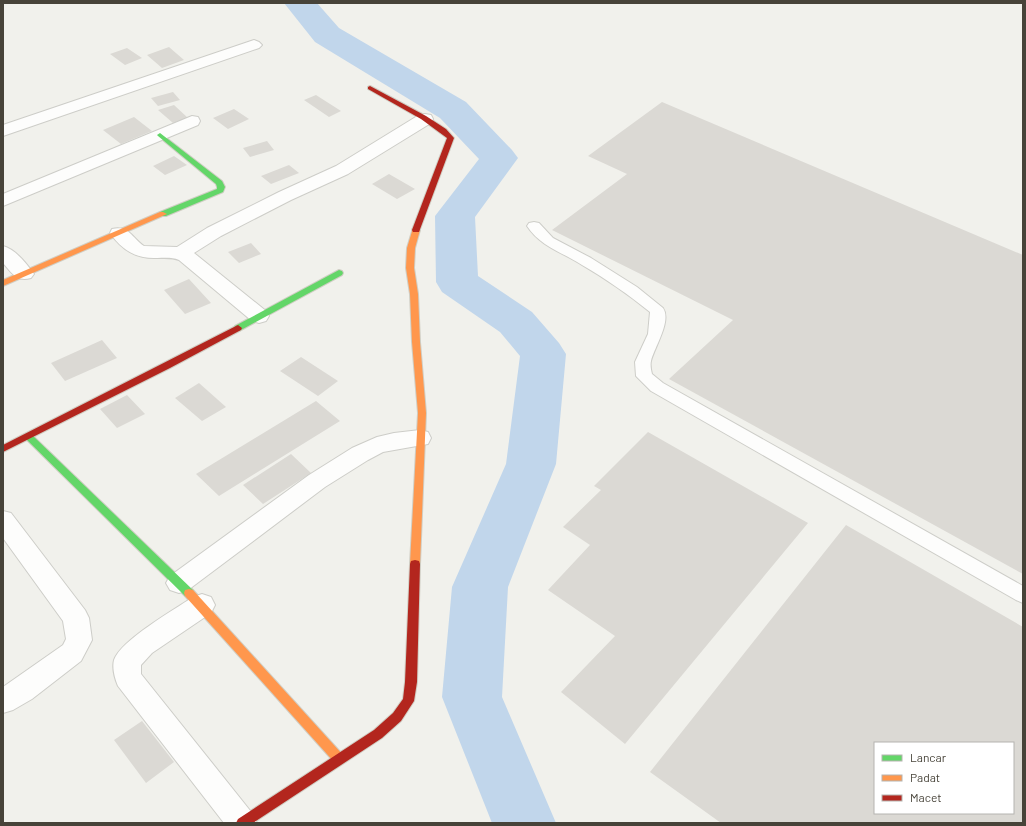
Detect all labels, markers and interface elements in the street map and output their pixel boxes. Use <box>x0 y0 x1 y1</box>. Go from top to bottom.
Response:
legend <box>874 742 1014 814</box>
text: Lancar <box>910 750 947 764</box>
text: Padat <box>910 770 940 784</box>
text: Macet <box>910 790 942 804</box>

